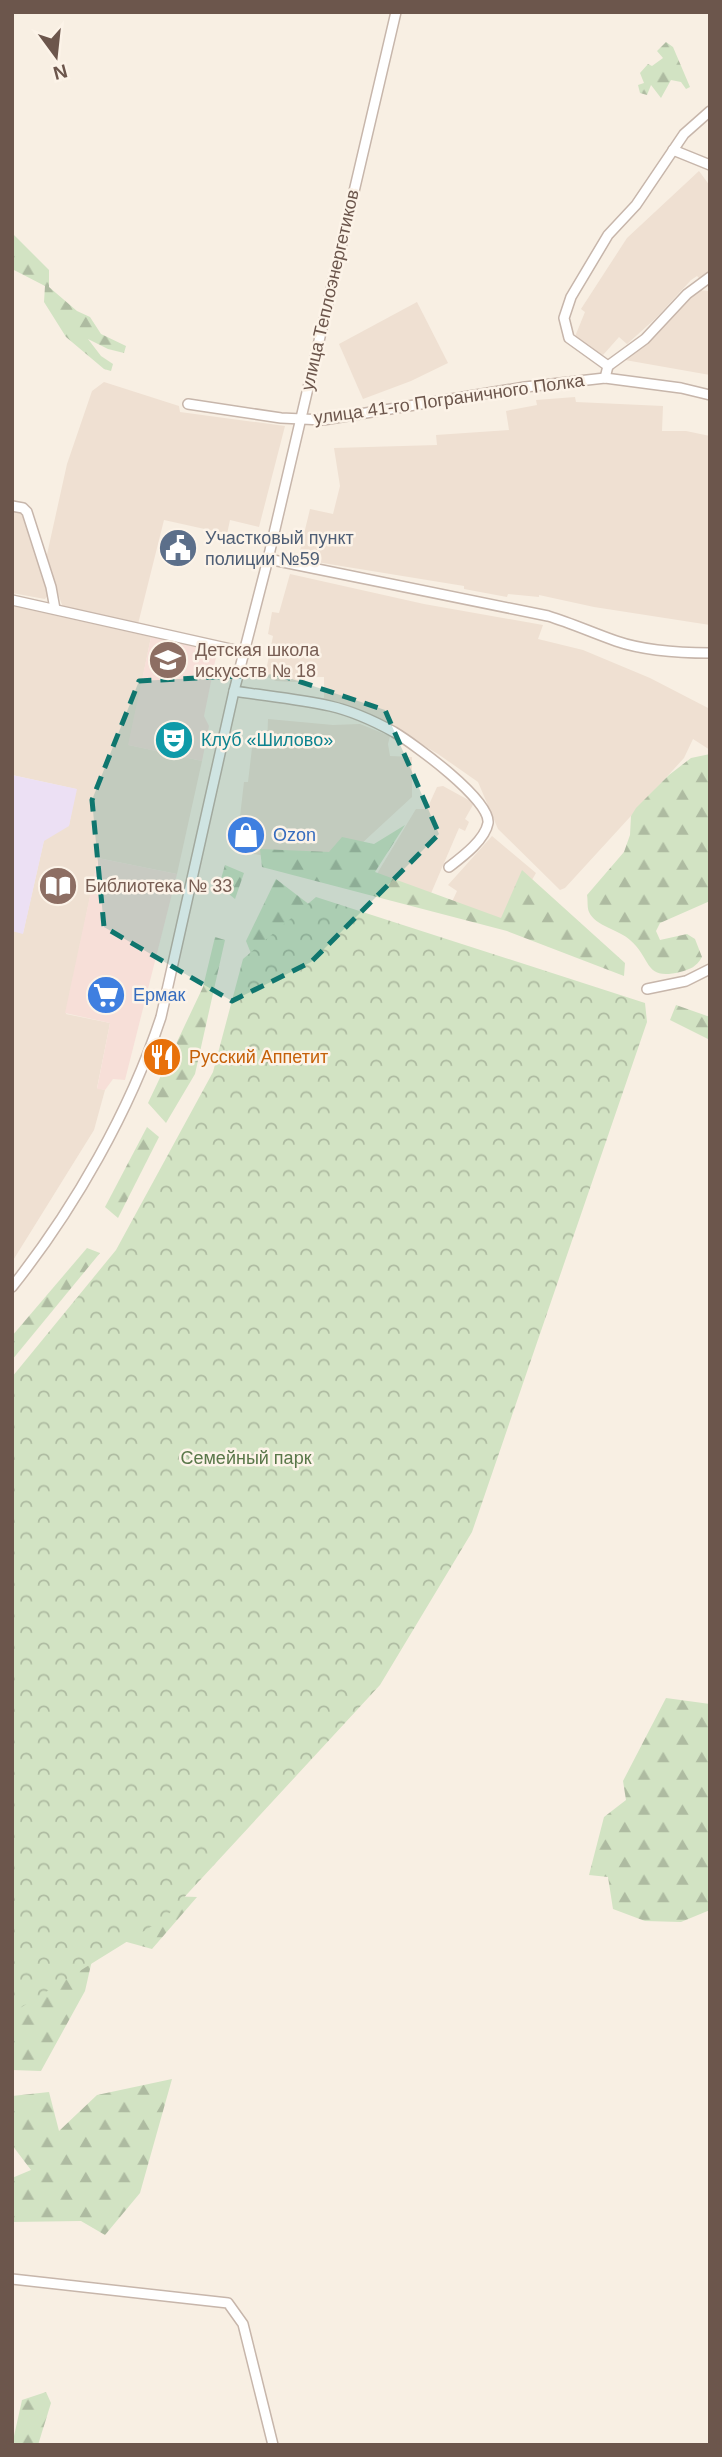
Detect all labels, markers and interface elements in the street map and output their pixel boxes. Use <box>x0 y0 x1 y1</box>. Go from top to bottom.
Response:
north arrow <box>21 21 91 91</box>
text: N <box>51 60 70 84</box>
street label: улица Теплоэнергетиков <box>297 188 363 392</box>
street label: улица 41-го Пограничного Полка <box>312 370 587 428</box>
public building icon: Участковый пункт полиции №59 <box>157 527 199 569</box>
place label: Участковый пункт полиции №59 <box>205 528 354 569</box>
school or university icon: Детская школа искусств № 18 <box>147 639 189 681</box>
place label: Детская школа искусств № 18 <box>195 640 320 681</box>
theatre icon: Клуб «Шилово» <box>153 719 195 761</box>
place label: Клуб «Шилово» <box>201 730 333 750</box>
shop icon: Ozon <box>225 814 267 856</box>
place label: Ozon <box>273 825 316 845</box>
library icon: Библиотека № 33 <box>37 865 79 907</box>
place label: Библиотека № 33 <box>85 876 232 896</box>
supermarket icon: Ермак <box>85 974 127 1016</box>
place label: Ермак <box>133 985 185 1005</box>
restaurant icon: Русский Аппетит <box>141 1036 183 1078</box>
place label: Русский Аппетит <box>189 1047 328 1067</box>
park label: Семейный парк <box>180 1448 312 1468</box>

